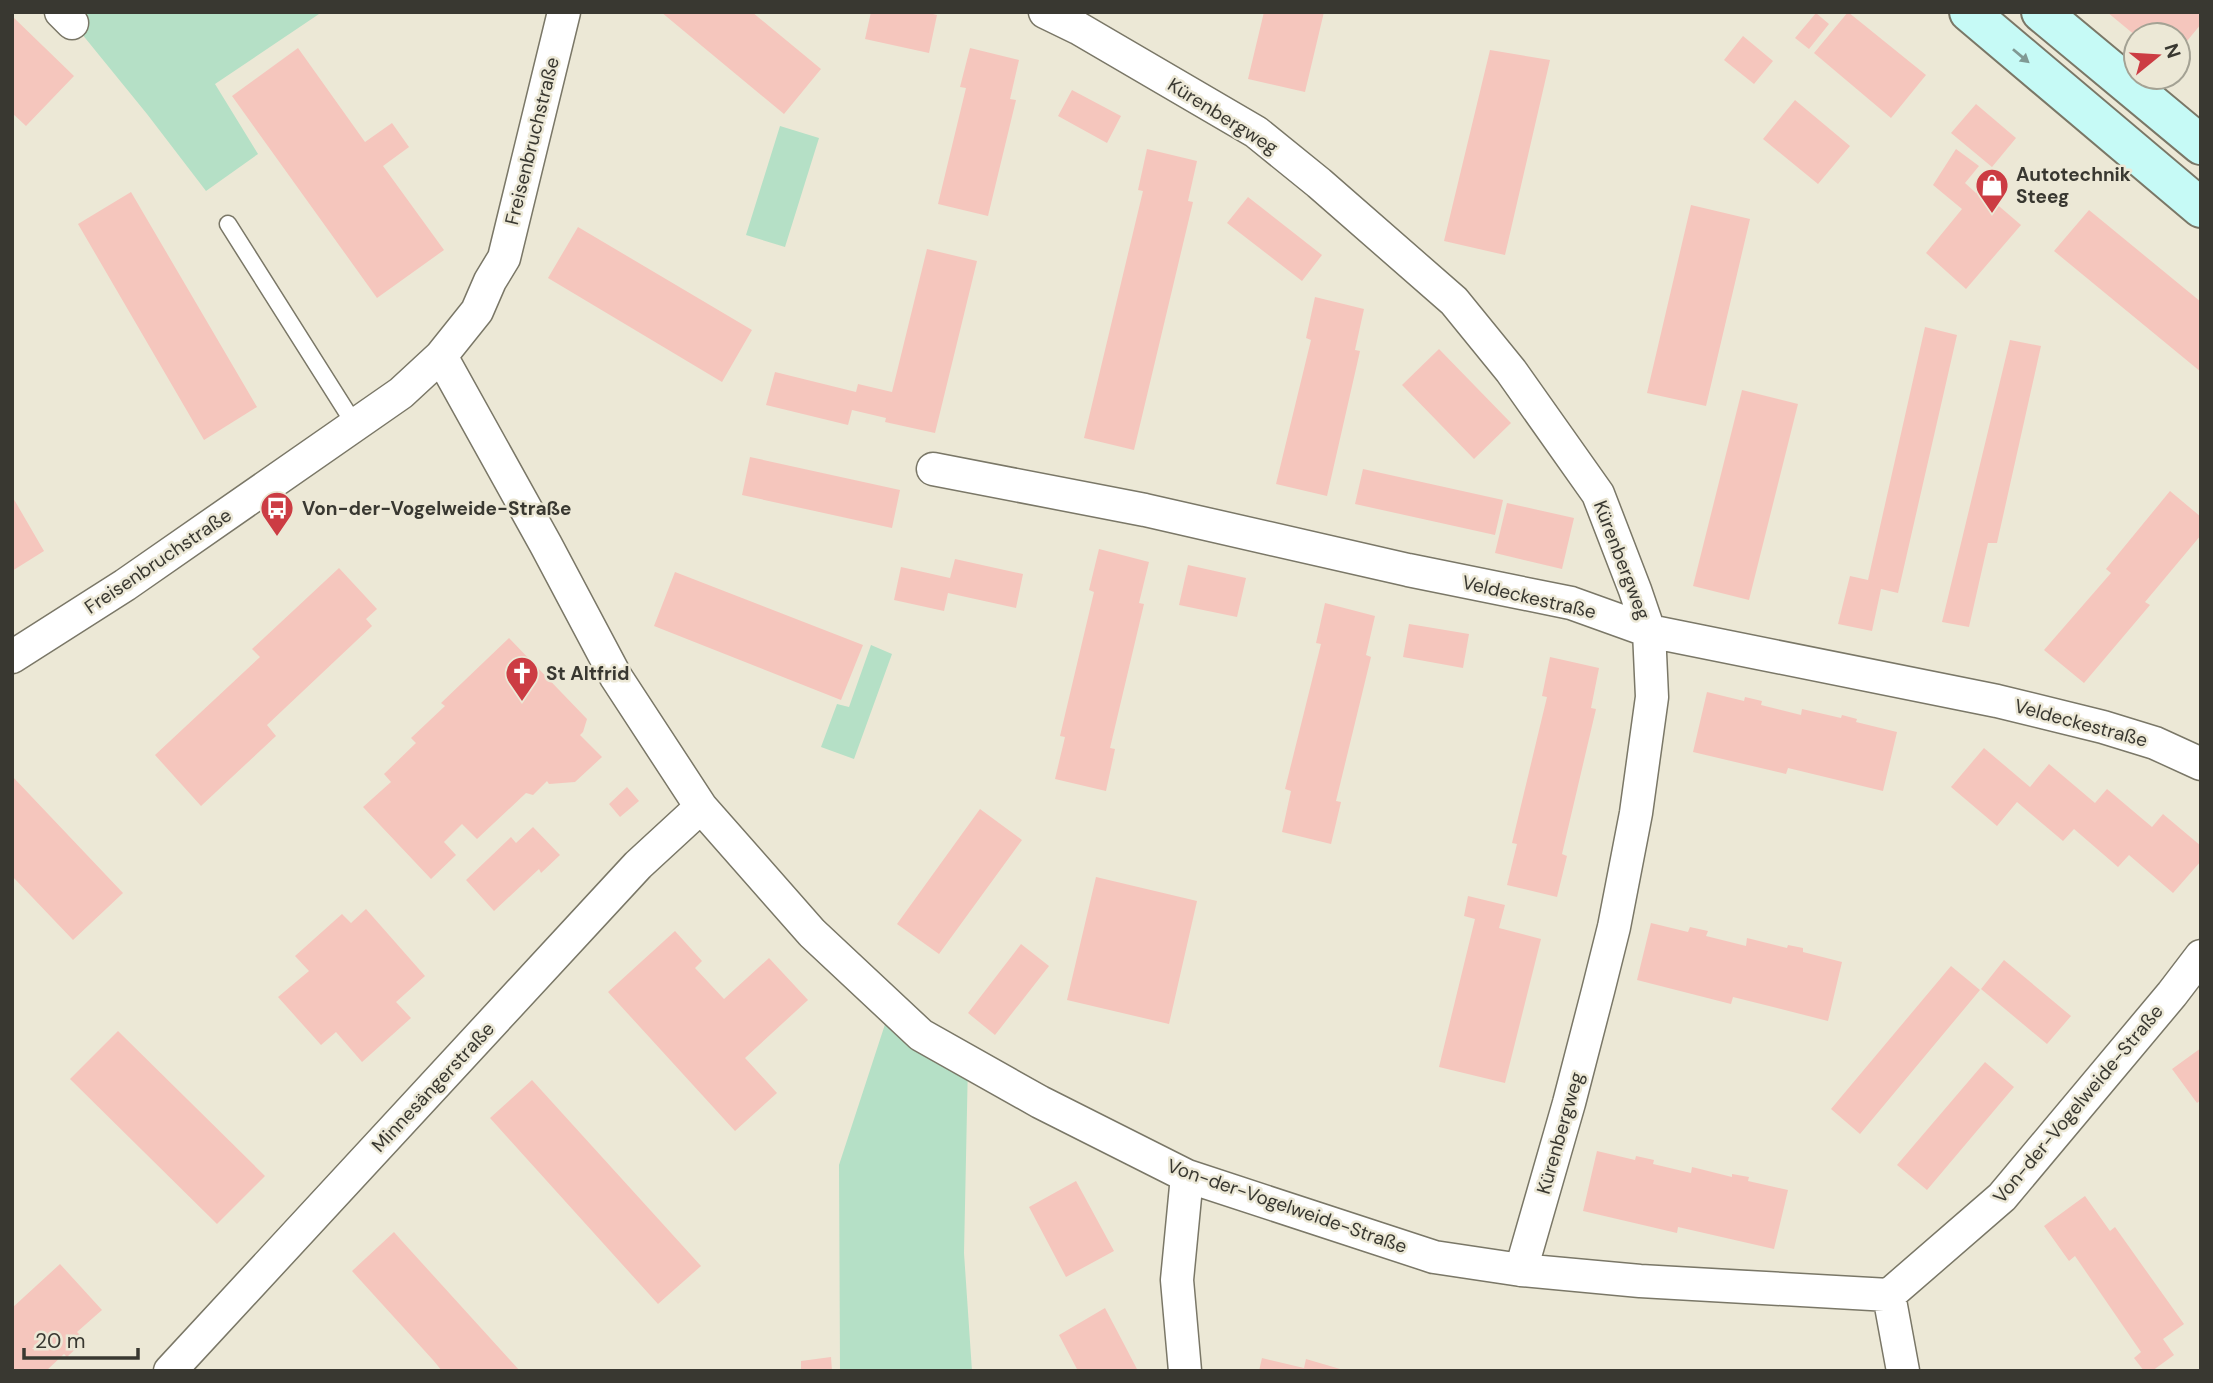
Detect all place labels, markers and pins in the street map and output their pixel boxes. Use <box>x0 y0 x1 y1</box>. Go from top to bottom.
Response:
place label: Autotechnik Steeg <box>2016 162 2131 209</box>
shop icon: Autotechnik Steeg <box>1973 166 2011 215</box>
bus stop icon: Von-der-Vogelweide-Straße <box>258 489 296 538</box>
place label: Von-der-Vogelweide-Straße <box>302 496 571 521</box>
church icon: St Altfrid <box>503 654 541 703</box>
place label: St Altfrid <box>546 661 629 686</box>

